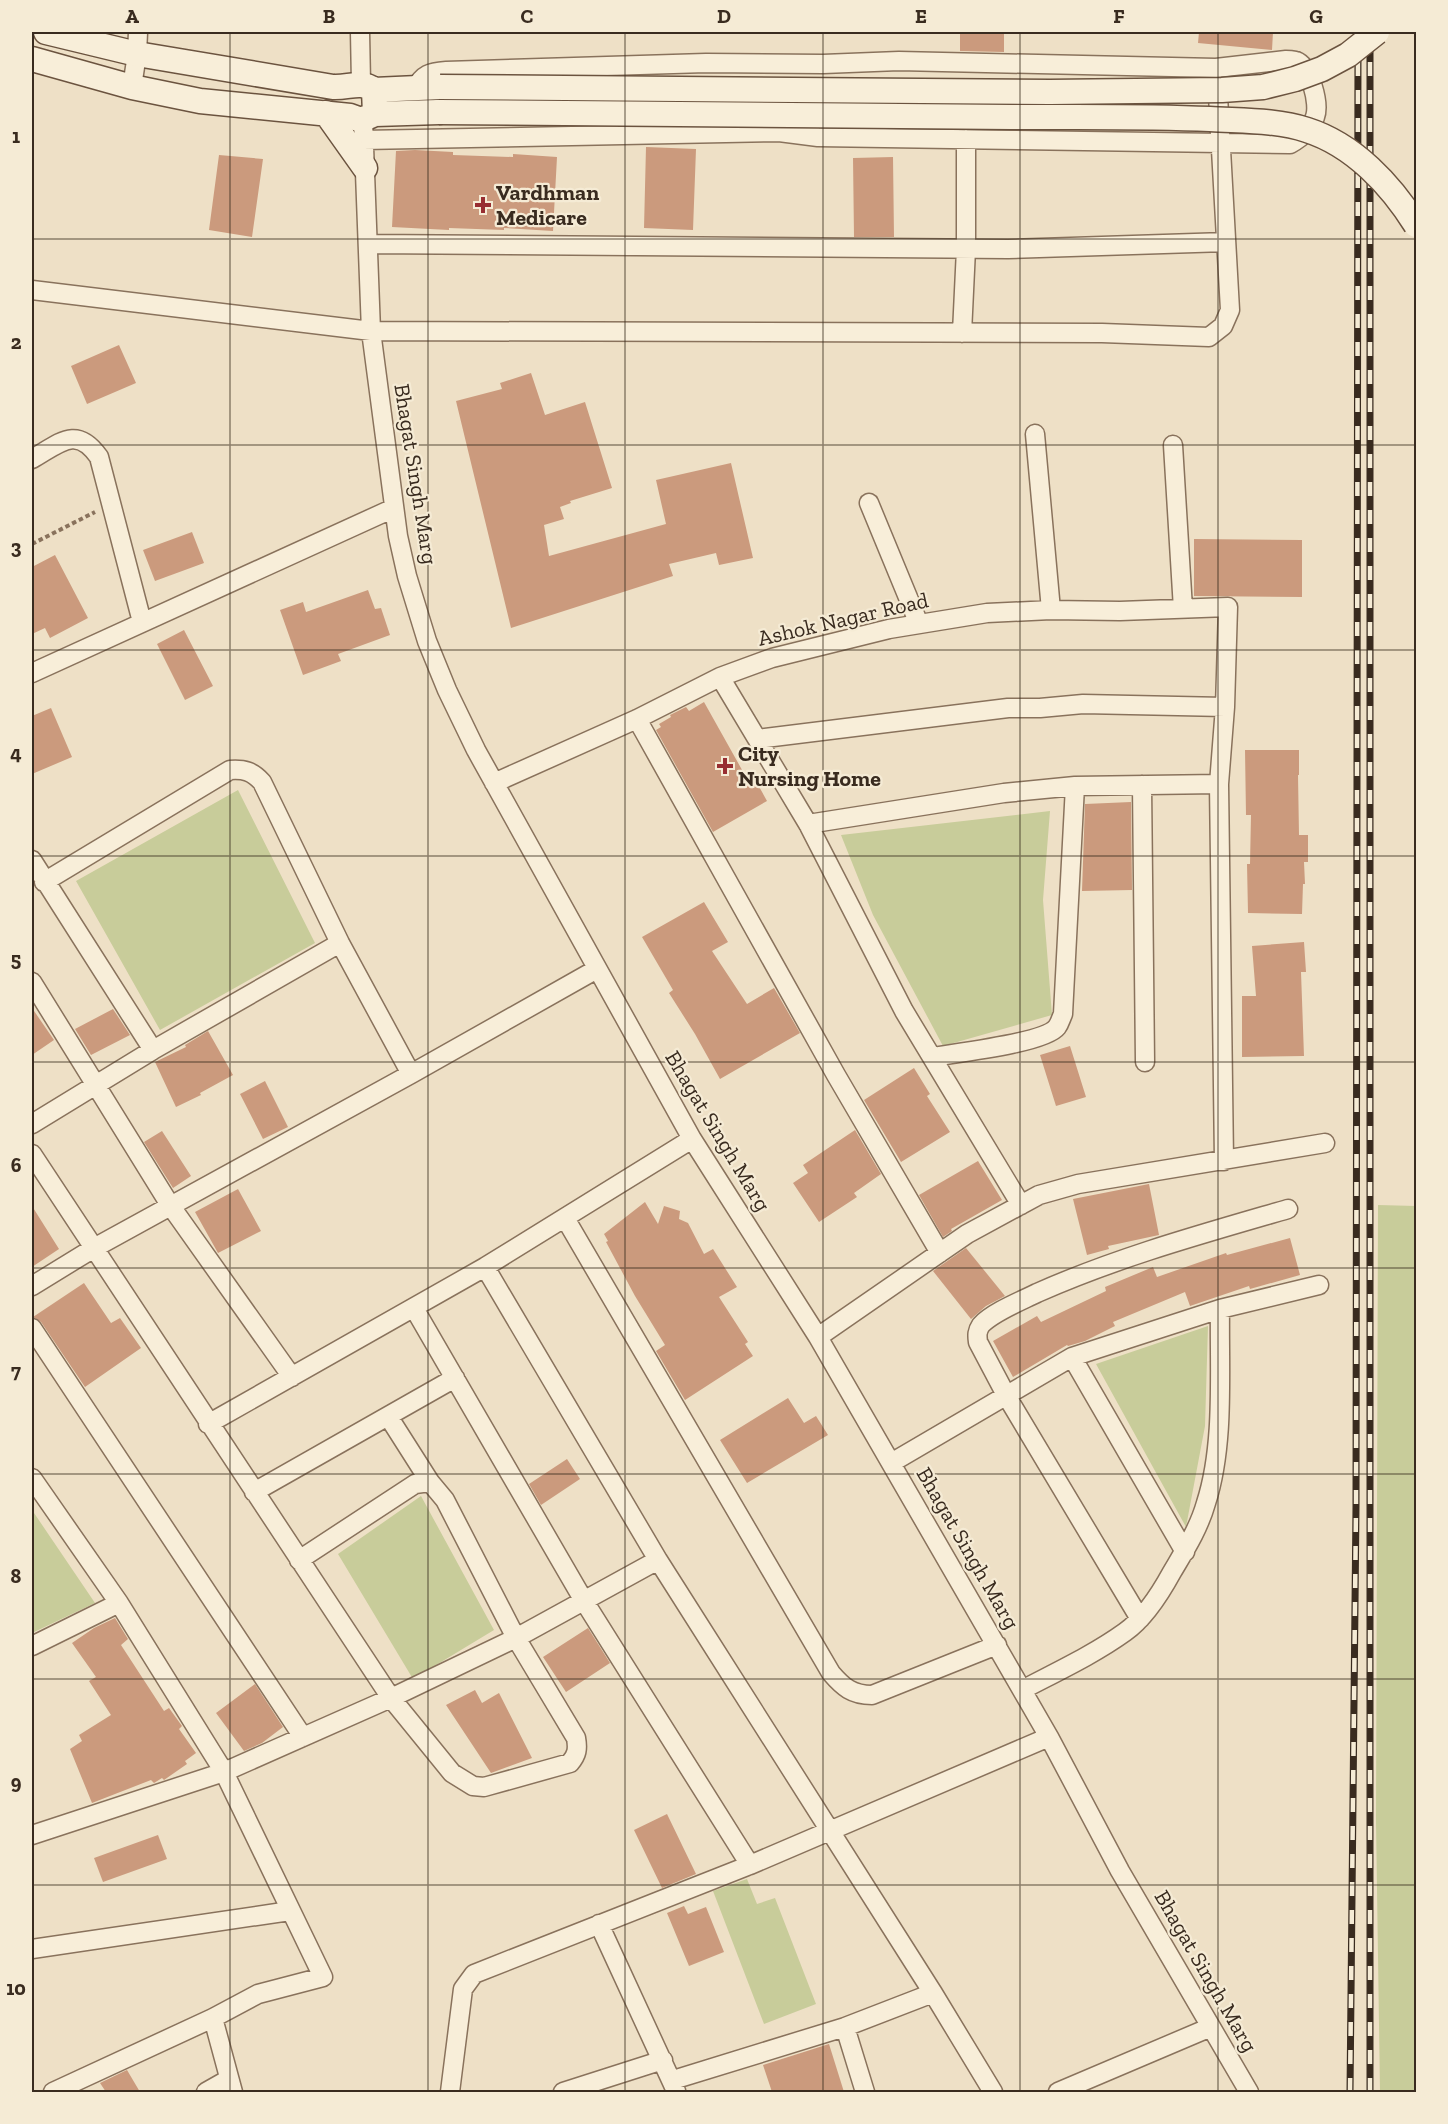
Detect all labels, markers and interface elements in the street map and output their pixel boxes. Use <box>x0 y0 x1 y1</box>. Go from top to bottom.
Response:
text: A <box>125 4 139 28</box>
text: B <box>323 4 335 28</box>
text: C <box>521 4 534 28</box>
text: D <box>717 4 731 28</box>
text: E <box>915 4 927 28</box>
text: F <box>1113 4 1125 28</box>
text: G <box>1309 4 1323 28</box>
text: 1 <box>12 124 20 148</box>
place label: Vardhman Medicare <box>496 179 599 231</box>
marker: Vardhman Medicare <box>474 196 492 214</box>
text: 2 <box>11 330 22 354</box>
street label: Bhagat Singh Marg <box>388 382 444 566</box>
text: 3 <box>11 535 22 559</box>
street label: Ashok Nagar Road <box>755 586 931 652</box>
place label: City Nursing Home <box>738 740 881 792</box>
text: 4 <box>10 741 22 765</box>
marker: City Nursing Home <box>716 757 734 775</box>
text: 5 <box>11 947 21 971</box>
street label: Bhagat Singh Marg <box>659 1046 777 1216</box>
text: 6 <box>11 1153 22 1177</box>
text: 7 <box>11 1359 21 1383</box>
street label: Bhagat Singh Marg <box>911 1462 1025 1634</box>
text: 8 <box>11 1564 22 1588</box>
text: 9 <box>11 1770 22 1794</box>
street label: Bhagat Singh Marg <box>1149 1885 1263 2057</box>
text: 10 <box>6 1976 26 2000</box>

